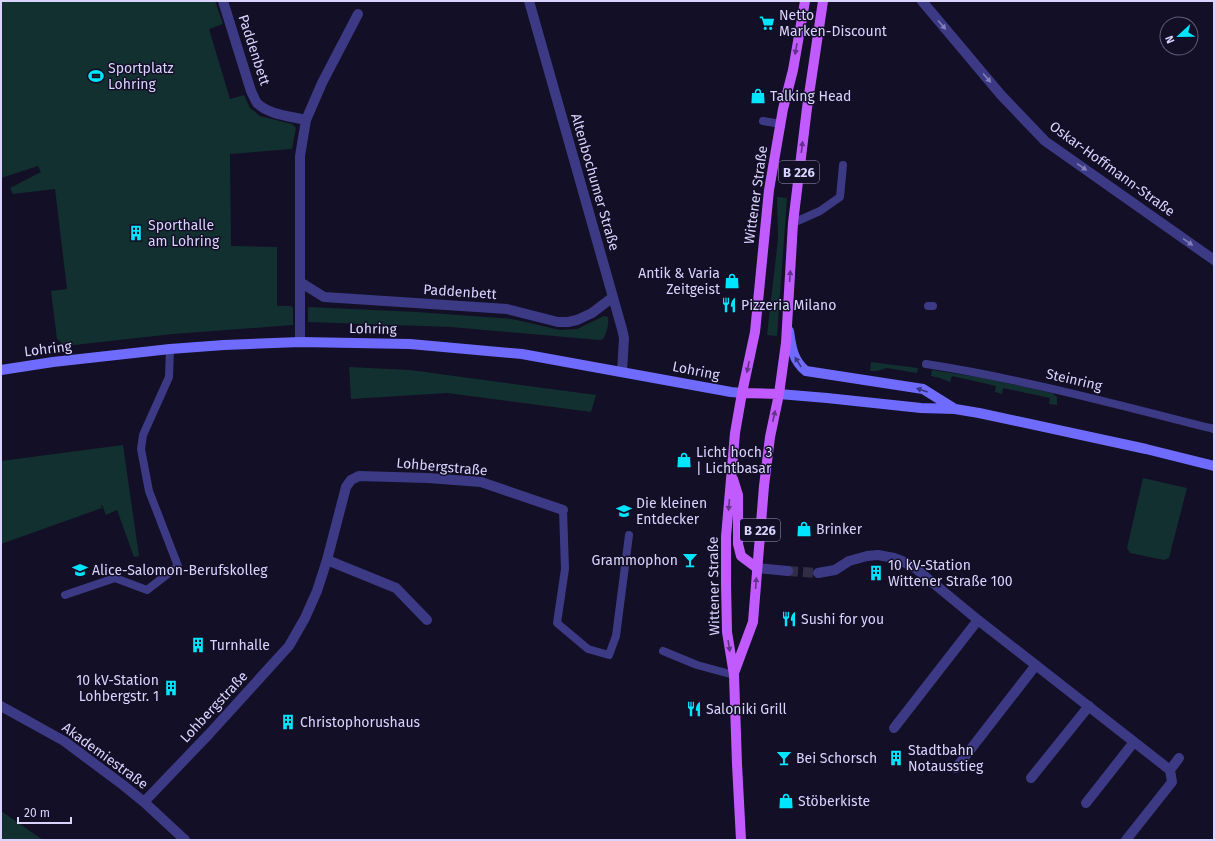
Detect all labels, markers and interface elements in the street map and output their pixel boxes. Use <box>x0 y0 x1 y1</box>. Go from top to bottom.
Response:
place label: Netto Marken-Discount <box>779 7 888 40</box>
street label: Paddenbett <box>235 12 274 89</box>
supermarket icon: Netto Marken-Discount <box>758 14 776 32</box>
north arrow <box>1159 16 1199 56</box>
one-way arrow <box>938 19 947 30</box>
text: N <box>1163 34 1178 45</box>
one-way arrow <box>793 43 799 56</box>
place label: Sportplatz Lohring <box>108 60 174 93</box>
sports icon: Sportplatz Lohring <box>87 67 105 85</box>
one-way arrow <box>983 73 992 84</box>
shop icon: Talking Head <box>749 87 767 105</box>
place label: Talking Head <box>770 88 851 105</box>
street label: Altenbochumer Straße <box>567 111 623 253</box>
street label: Oskar-Hoffmann-Straße <box>1046 118 1178 220</box>
one-way arrow <box>799 141 805 153</box>
street label: Wittener Straße <box>741 145 771 245</box>
road number: B 226 <box>779 161 819 183</box>
one-way arrow <box>1076 163 1087 171</box>
place label: Sporthalle am Lohring <box>148 217 220 250</box>
building icon: Sporthalle am Lohring <box>127 224 145 242</box>
one-way arrow <box>1183 237 1193 245</box>
place label: Antik & Varia Zeitgeist <box>638 265 721 298</box>
one-way arrow <box>786 270 793 282</box>
shop icon: Antik & Varia Zeitgeist <box>723 272 741 290</box>
street label: Paddenbett <box>423 281 498 303</box>
restaurant icon: Pizzeria Milano <box>720 296 738 314</box>
place label: Pizzeria Milano <box>741 297 836 314</box>
street label: Lohring <box>349 320 398 338</box>
street label: Lohring <box>23 338 73 360</box>
one-way arrow <box>794 357 802 367</box>
street label: Lohring <box>671 358 722 384</box>
one-way arrow <box>745 361 751 373</box>
street label: Steinring <box>1044 365 1104 395</box>
one-way arrow <box>915 386 927 392</box>
one-way arrow <box>772 410 778 422</box>
place label: Licht hoch 3 | Lichtbasar <box>696 444 773 477</box>
shop icon: Licht hoch 3 | Lichtbasar <box>675 451 693 469</box>
street label: Lohbergstraße <box>396 455 488 479</box>
place label: Die kleinen Entdecker <box>636 495 707 528</box>
one-way arrow <box>725 499 732 511</box>
school or university icon: Die kleinen Entdecker <box>615 502 633 520</box>
road number: B 226 <box>740 519 780 541</box>
shop icon: Brinker <box>795 520 813 538</box>
place label: Brinker <box>816 521 863 538</box>
street label: Wittener Straße <box>705 536 723 636</box>
bar icon: Grammophon <box>681 551 699 569</box>
place label: Grammophon <box>592 552 678 569</box>
place label: 10 kV-Station Wittener Straße 100 <box>888 557 1013 590</box>
school or university icon: Alice-Salomon-Berufskolleg <box>71 561 89 579</box>
place label: Alice-Salomon-Berufskolleg <box>92 562 268 579</box>
building icon: 10 kV-Station Wittener Straße 100 <box>867 564 885 582</box>
one-way arrow <box>752 577 759 589</box>
restaurant icon: Sushi for you <box>780 610 798 628</box>
place label: Sushi for you <box>801 611 884 628</box>
building icon: Turnhalle <box>189 636 207 654</box>
place label: Turnhalle <box>210 637 270 654</box>
one-way arrow <box>726 640 732 652</box>
street label: Lohbergstraße <box>177 668 251 746</box>
place label: 10 kV-Station Lohbergstr. 1 <box>76 672 159 705</box>
building icon: 10 kV-Station Lohbergstr. 1 <box>162 679 180 697</box>
restaurant icon: Saloniki Grill <box>685 700 703 718</box>
place label: Saloniki Grill <box>706 701 787 718</box>
building icon: Christophorushaus <box>279 713 297 731</box>
place label: Christophorushaus <box>300 714 421 731</box>
street label: Akademiestraße <box>59 719 151 793</box>
place label: Stadtbahn Notausstieg <box>908 742 984 775</box>
bar icon: Bei Schorsch <box>775 749 793 767</box>
building icon: Stadtbahn Notausstieg <box>887 749 905 767</box>
place label: Bei Schorsch <box>796 750 877 767</box>
shop icon: Stöberkiste <box>777 792 795 810</box>
place label: Stöberkiste <box>798 793 870 810</box>
scale bar <box>18 799 71 825</box>
text: 20 m <box>24 806 50 820</box>

